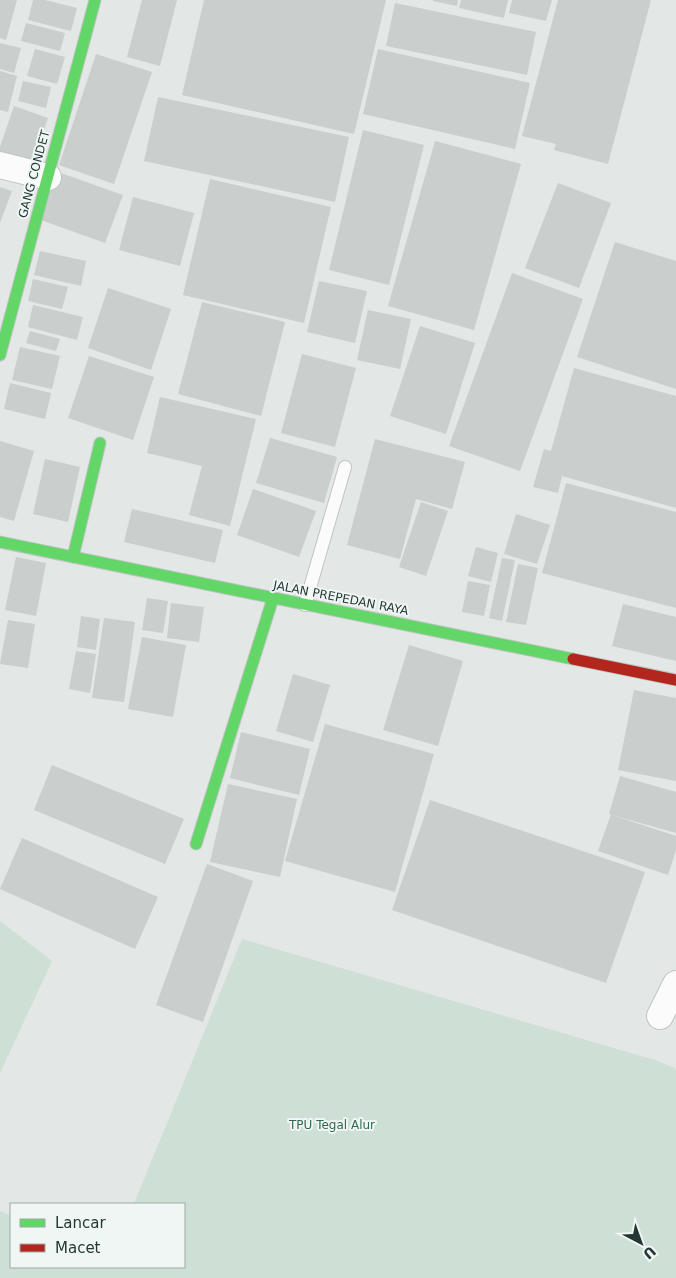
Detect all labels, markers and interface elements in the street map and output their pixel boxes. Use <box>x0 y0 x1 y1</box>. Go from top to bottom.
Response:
street label: GANG CONDET <box>16 128 53 220</box>
street label: JALAN PREPEDAN RAYA <box>271 578 410 618</box>
park label: TPU Tegal Alur <box>288 1118 375 1132</box>
legend <box>10 1203 185 1268</box>
text: Lancar <box>55 1214 106 1232</box>
north arrow <box>616 1218 666 1268</box>
text: Macet <box>55 1239 101 1257</box>
text: U <box>640 1243 659 1263</box>

